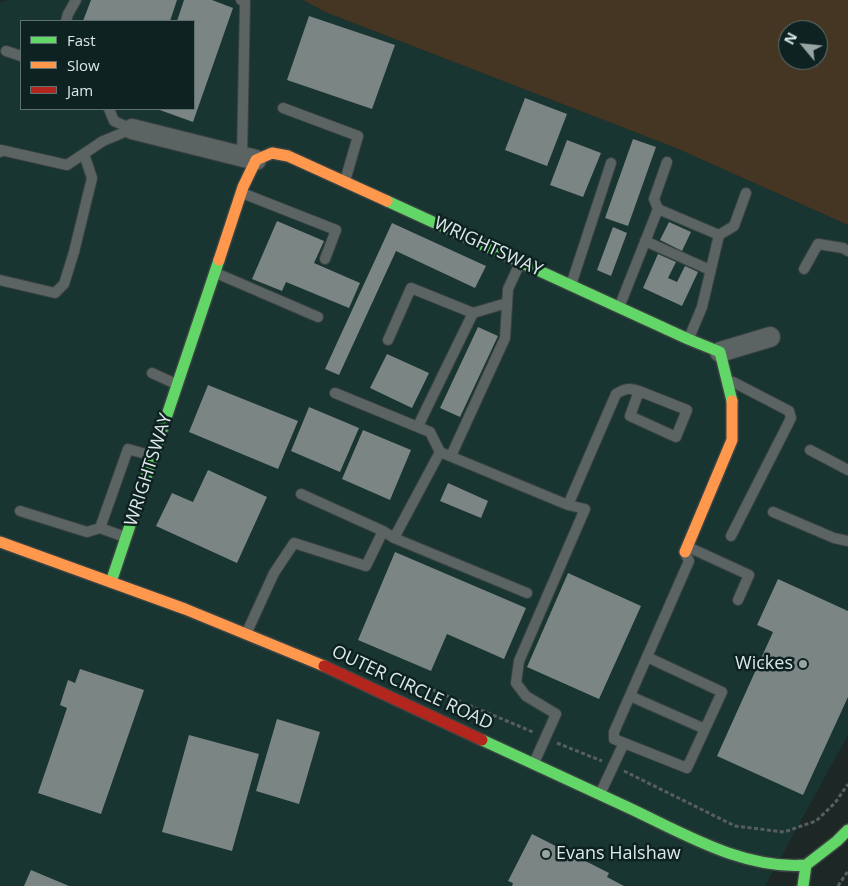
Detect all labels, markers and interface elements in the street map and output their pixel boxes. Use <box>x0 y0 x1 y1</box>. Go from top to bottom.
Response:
legend <box>20 20 195 110</box>
north arrow <box>778 20 828 70</box>
text: N <box>779 29 801 48</box>
text: Fast <box>67 30 96 50</box>
text: Slow <box>67 55 100 75</box>
text: Jam <box>67 80 93 100</box>
street label: WRIGHTSWAY <box>430 212 546 282</box>
street label: WRIGHTSWAY <box>121 411 177 529</box>
street label: OUTER CIRCLE ROAD <box>328 641 496 735</box>
place label: Wickes <box>735 653 793 675</box>
marker: Wickes <box>797 658 809 670</box>
place label: Evans Halshaw <box>556 843 681 865</box>
marker: Evans Halshaw <box>540 848 552 860</box>

